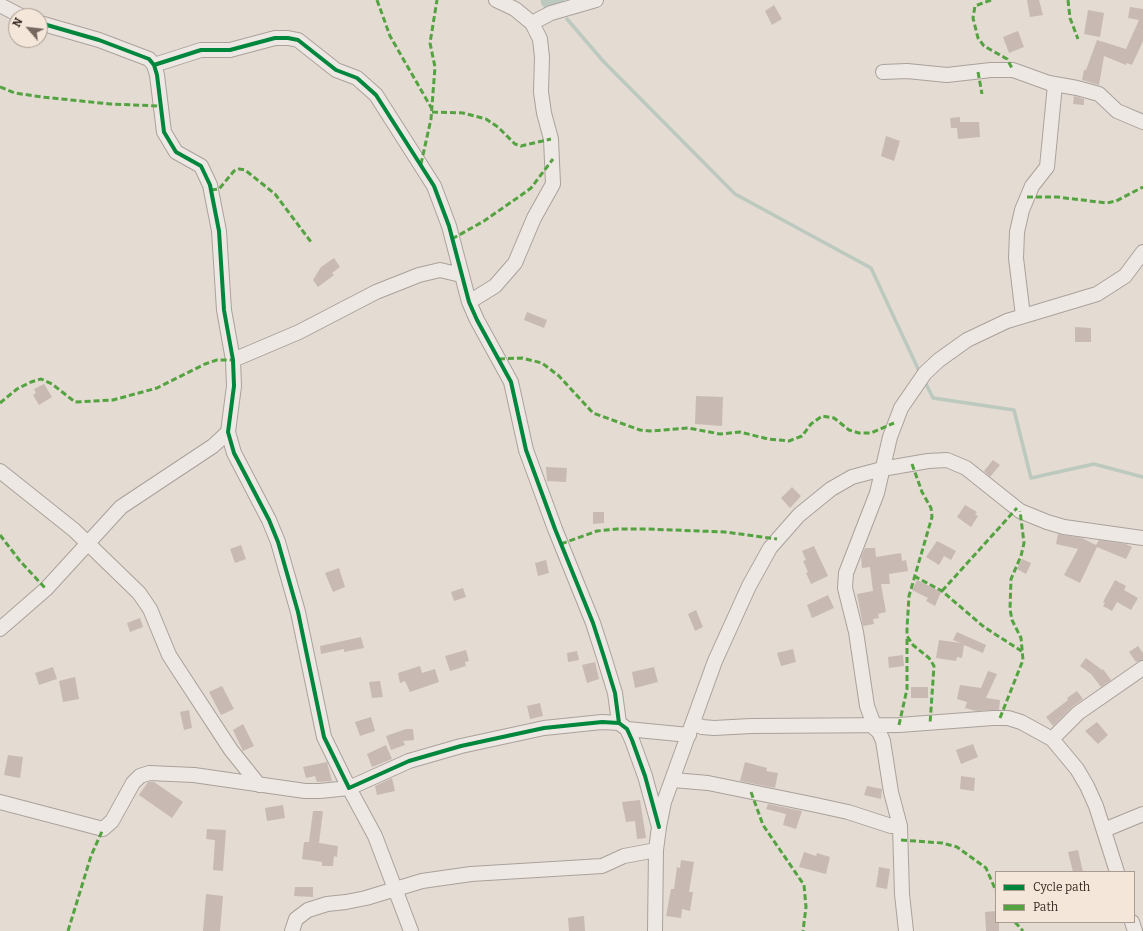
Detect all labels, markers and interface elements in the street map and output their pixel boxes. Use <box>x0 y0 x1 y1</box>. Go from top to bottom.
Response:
north arrow <box>8 8 48 48</box>
text: N <box>10 16 26 29</box>
legend <box>995 871 1135 923</box>
text: Cycle path <box>1033 880 1090 894</box>
text: Path <box>1033 900 1058 914</box>

